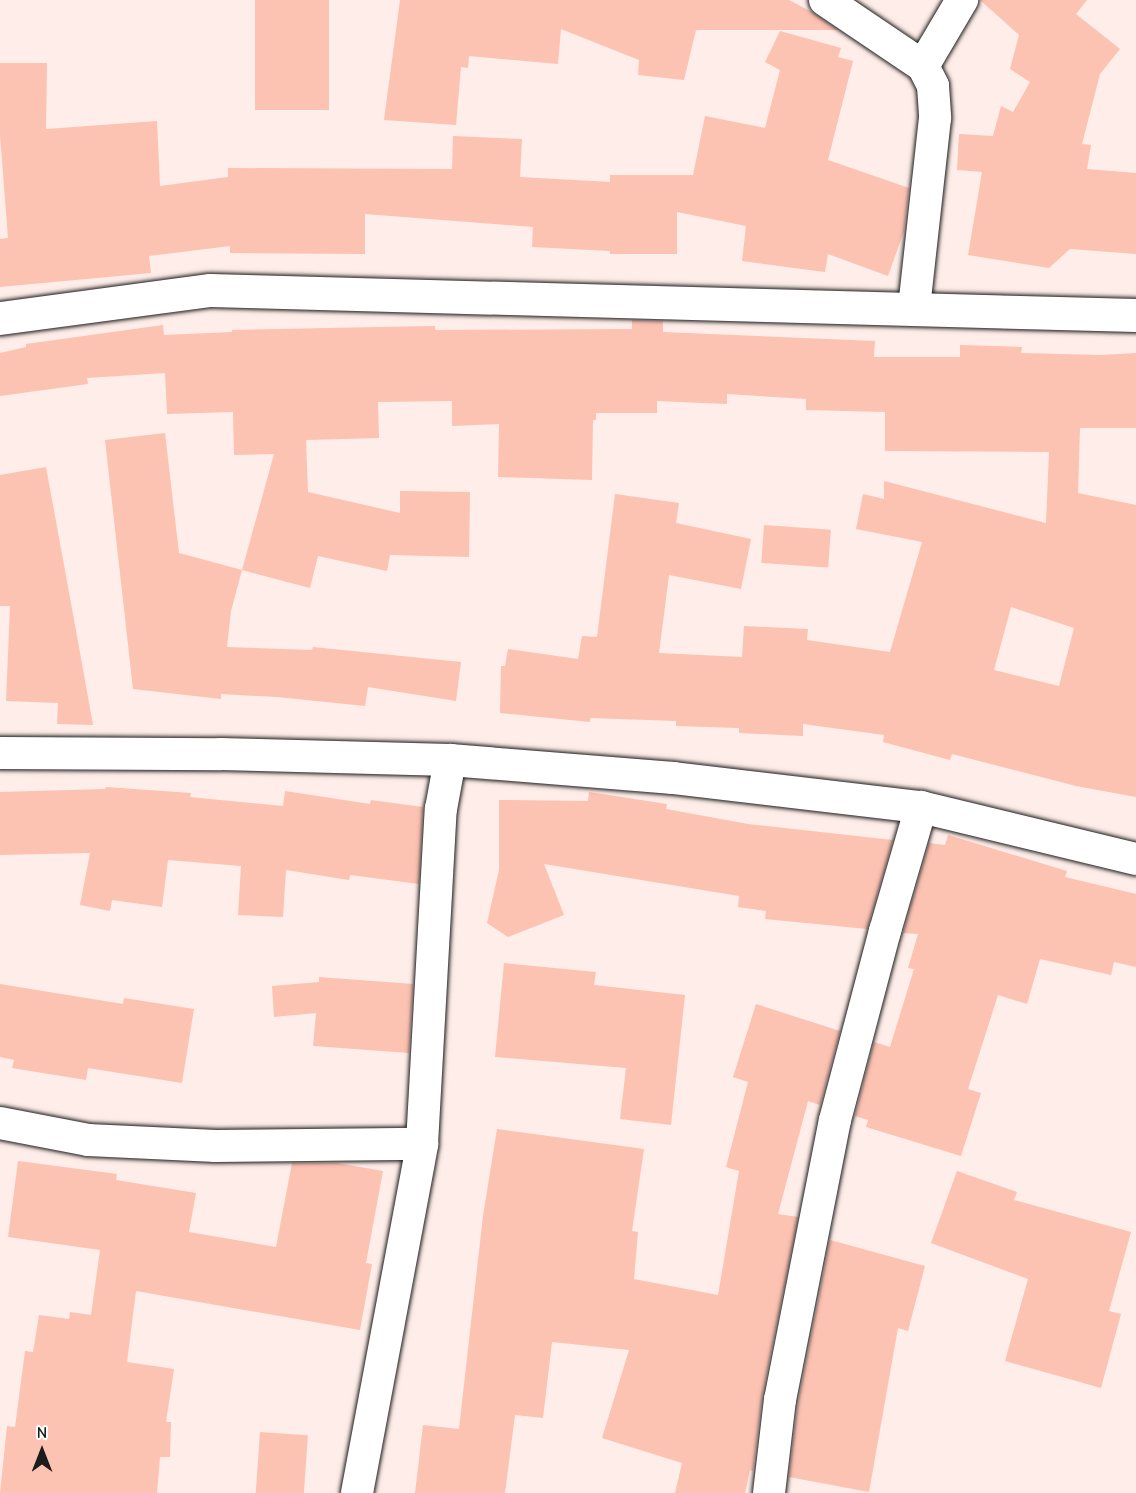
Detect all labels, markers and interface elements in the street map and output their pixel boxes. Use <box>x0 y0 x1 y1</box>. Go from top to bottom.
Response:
north arrow <box>12 1421 72 1481</box>
text: N <box>37 1424 47 1442</box>

